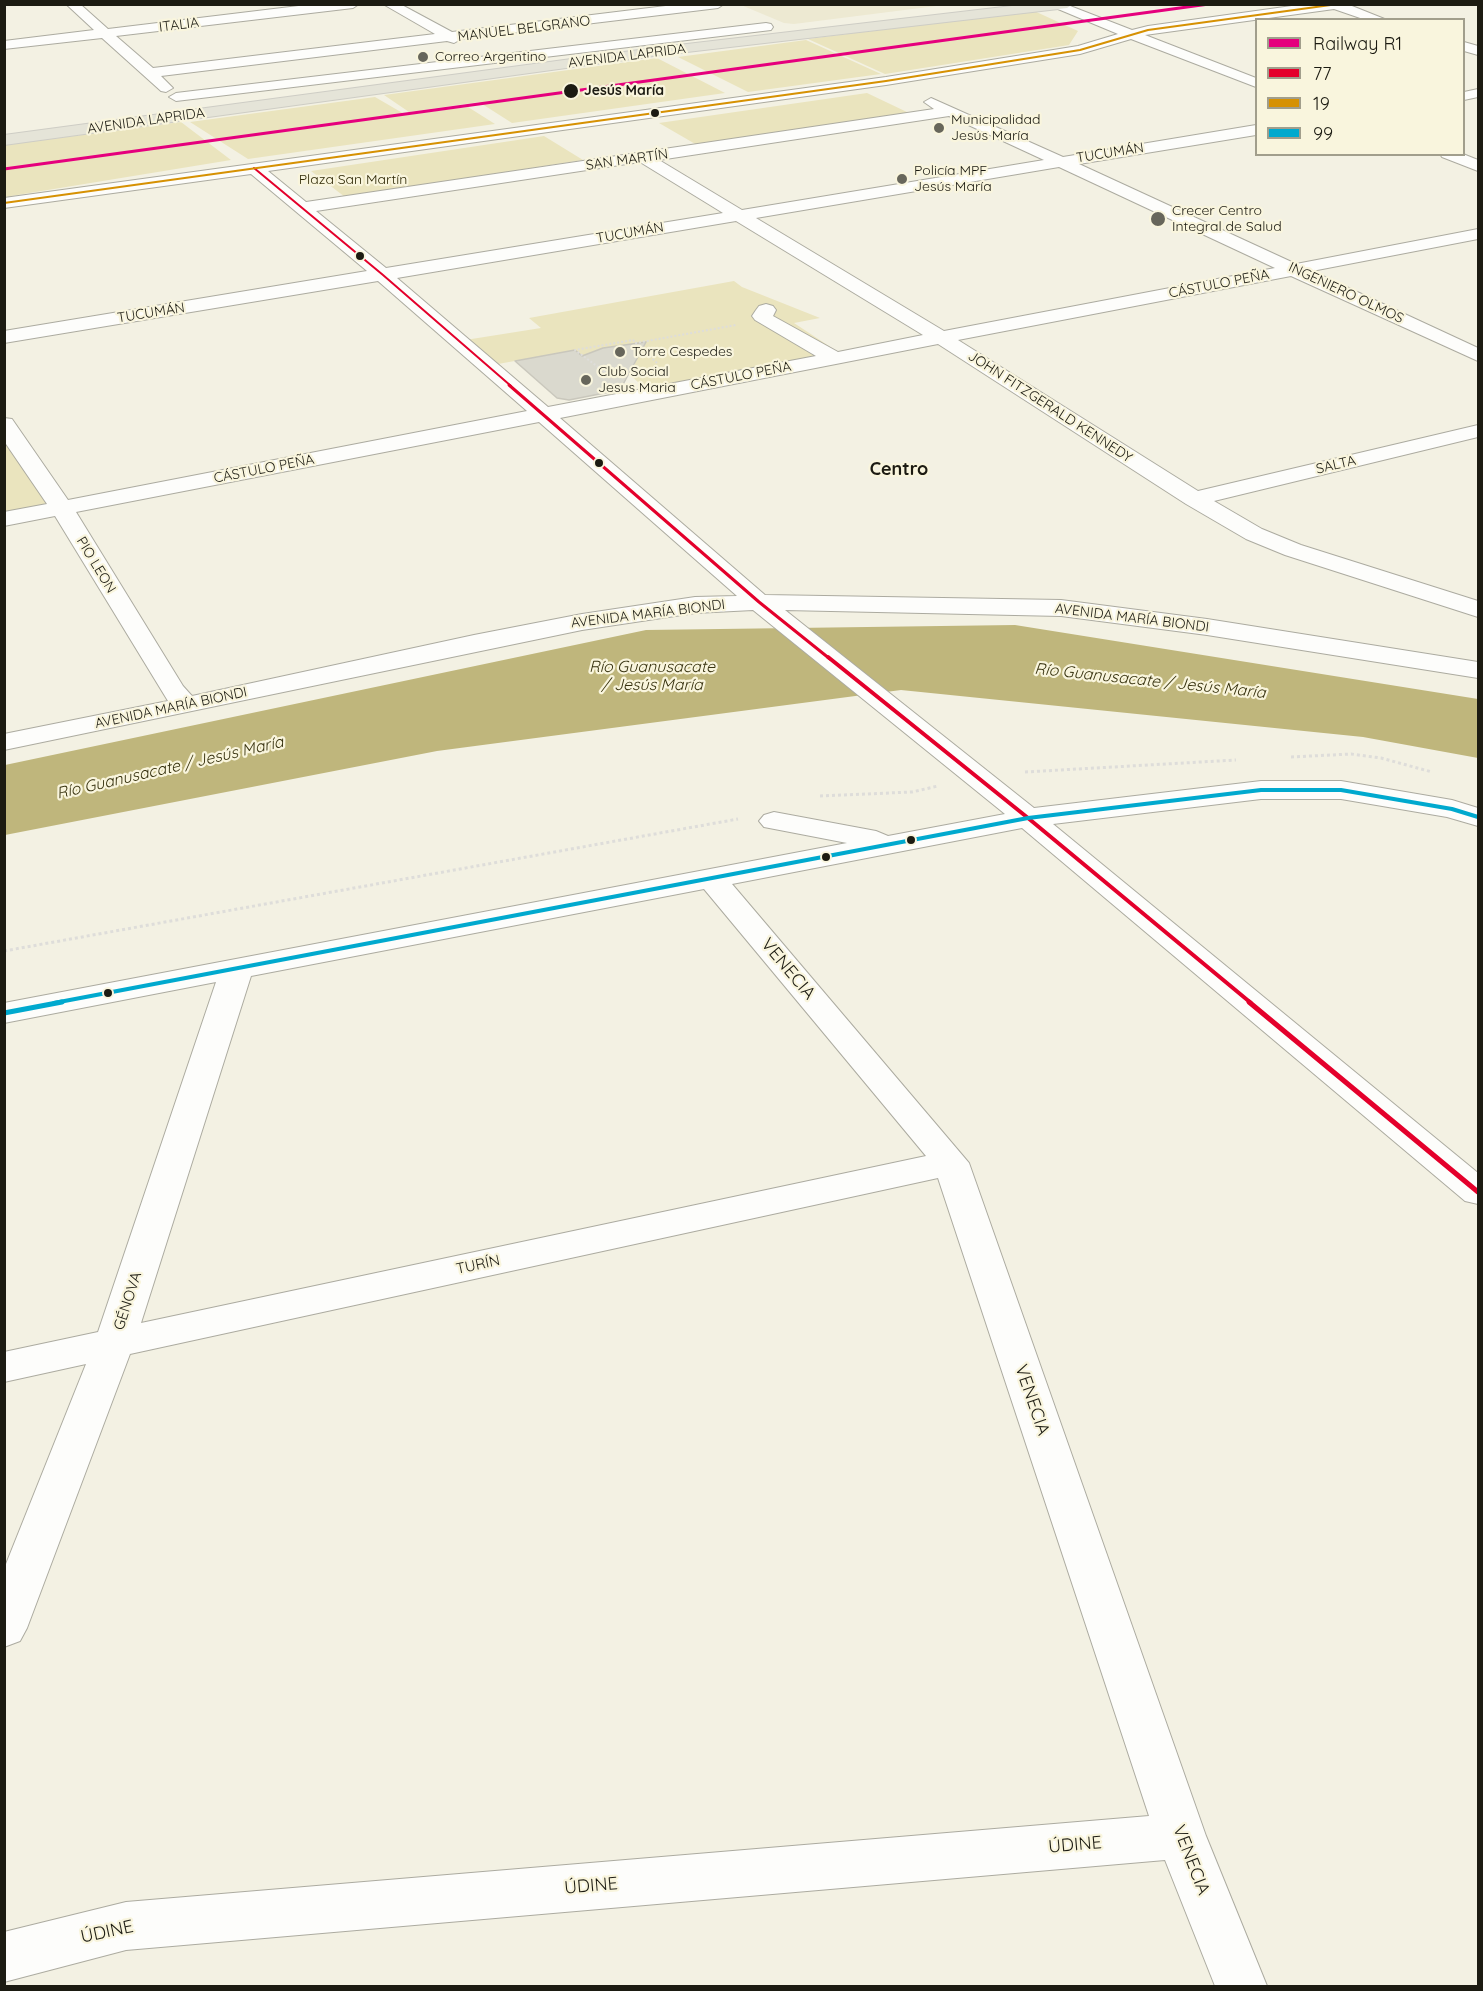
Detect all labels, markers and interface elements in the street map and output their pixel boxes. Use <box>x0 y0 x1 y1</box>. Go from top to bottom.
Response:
street label: MANUEL BELGRANO <box>457 13 591 45</box>
street label: ITALIA <box>158 14 200 36</box>
legend <box>1255 18 1465 156</box>
text: Railway R1 <box>1313 32 1402 55</box>
street label: AVENIDA LAPRIDA <box>567 40 687 72</box>
place label: Correo Argentino <box>435 49 546 65</box>
marker: Correo Argentino <box>416 50 430 64</box>
text: 77 <box>1313 62 1331 85</box>
marker: Jesús María <box>562 82 580 100</box>
place label: Jesús María <box>584 83 664 99</box>
text: 19 <box>1313 92 1330 115</box>
street label: AVENIDA LAPRIDA <box>86 104 206 138</box>
unlabelled marker <box>649 107 661 119</box>
place label: Municipalidad Jesús María <box>951 112 1041 144</box>
marker: Municipalidad Jesús María <box>932 121 946 135</box>
text: 99 <box>1313 122 1333 145</box>
street label: TUCUMÁN <box>1075 139 1145 167</box>
street label: SAN MARTÍN <box>585 146 669 174</box>
place label: Policía MPF Jesús María <box>914 163 992 196</box>
park label: Plaza San Martín <box>299 172 407 188</box>
marker: Policía MPF Jesús María <box>895 172 909 186</box>
place label: Crecer Centro Integral de Salud <box>1172 203 1282 236</box>
marker: Crecer Centro Integral de Salud <box>1149 210 1167 228</box>
street label: TUCUMÁN <box>595 219 665 247</box>
unlabelled marker <box>354 250 366 262</box>
street label: INGENIERO OLMOS <box>1286 259 1406 327</box>
street label: CÁSTULO PEÑA <box>1167 266 1271 302</box>
street label: TUCUMÁN <box>116 299 186 327</box>
place label: Torre Cespedes <box>632 344 732 360</box>
marker: Torre Cespedes <box>613 345 627 359</box>
street label: JOHN FITZGERALD KENNEDY <box>965 348 1135 466</box>
street label: CÁSTULO PEÑA <box>689 358 793 394</box>
place label: Club Social Jesus Maria <box>598 364 676 396</box>
marker: Club Social Jesus Maria <box>579 373 593 387</box>
street label: CÁSTULO PEÑA <box>212 451 316 487</box>
street label: SALTA <box>1314 452 1358 478</box>
unlabelled marker <box>593 457 605 469</box>
district label: Centro <box>870 459 928 481</box>
street label: PIO LEON <box>73 534 119 596</box>
street label: AVENIDA MARÍA BIONDI <box>570 596 726 632</box>
street label: AVENIDA MARÍA BIONDI <box>1054 600 1210 636</box>
water label: Río Guanusacate / Jesús María <box>589 657 715 695</box>
water label: Río Guanusacate / Jesús María <box>1034 659 1266 703</box>
street label: AVENIDA MARÍA BIONDI <box>93 684 249 732</box>
water label: Río Guanusacate / Jesús María <box>55 733 285 803</box>
unlabelled marker <box>905 834 917 846</box>
unlabelled marker <box>820 851 832 863</box>
street label: VENECIA <box>756 934 820 1004</box>
unlabelled marker <box>102 987 114 999</box>
street label: TURÍN <box>454 1252 502 1278</box>
street label: GÉNOVA <box>110 1270 146 1332</box>
street label: VENECIA <box>1010 1362 1054 1438</box>
street label: VENECIA <box>1168 1822 1214 1898</box>
street label: ÚDINE <box>1047 1832 1103 1858</box>
street label: ÚDINE <box>563 1873 619 1899</box>
street label: ÚDINE <box>79 1916 135 1948</box>

